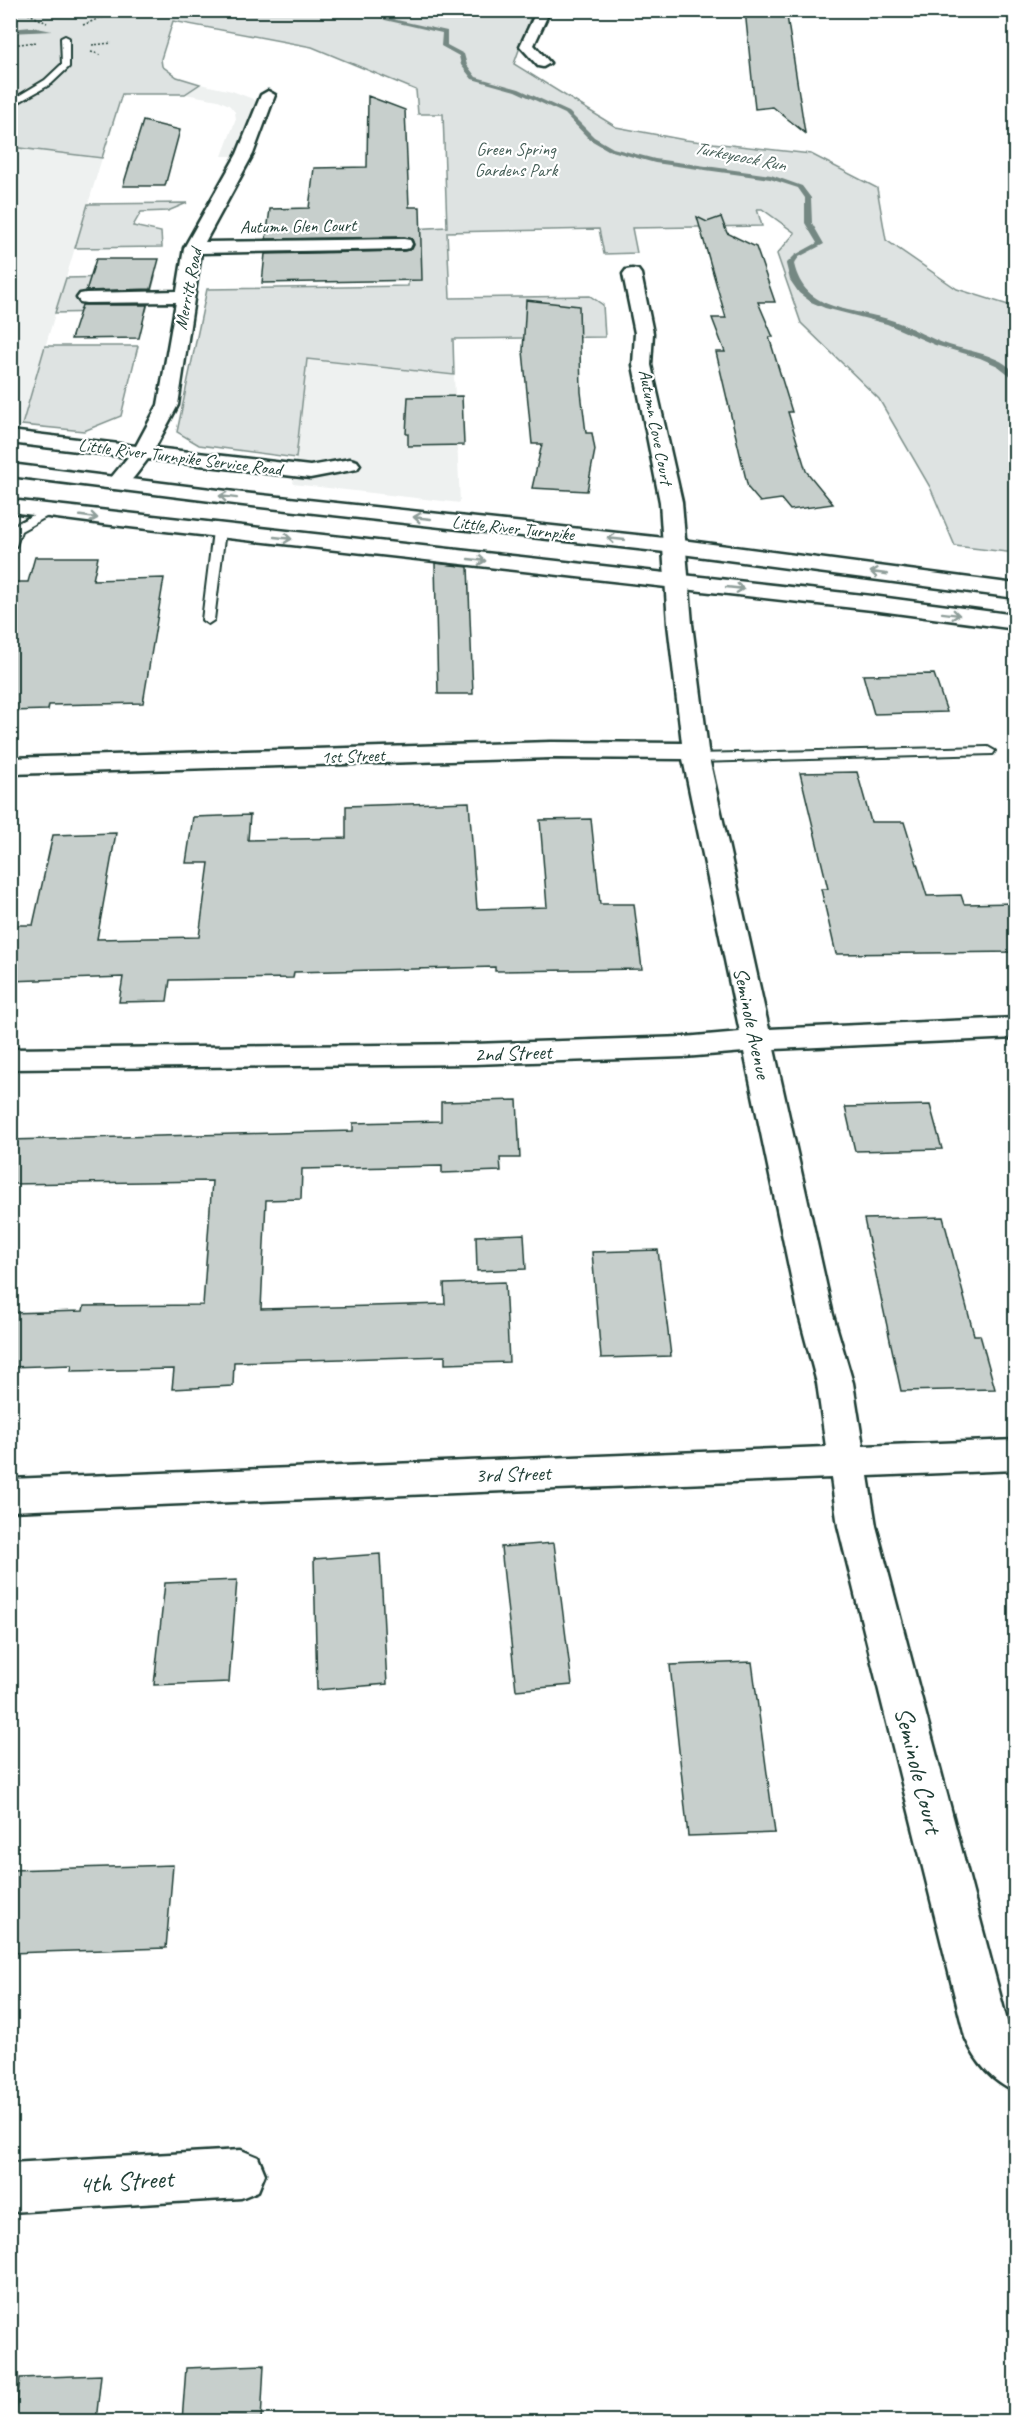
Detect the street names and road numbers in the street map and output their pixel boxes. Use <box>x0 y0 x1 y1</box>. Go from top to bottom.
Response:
street label: Autumn Glen Court <box>240 214 358 238</box>
street label: Merritt Road <box>169 244 207 331</box>
street label: Autumn Cove Court <box>634 368 679 489</box>
street label: Little River Turnpike Service Road <box>77 434 286 481</box>
street label: Little River Turnpike <box>451 511 576 545</box>
street label: 1st Street <box>321 744 387 768</box>
street label: Seminole Avenue <box>728 965 777 1083</box>
street label: 2nd Street <box>474 1039 554 1067</box>
street label: 3rd Street <box>475 1460 553 1488</box>
street label: Seminole Court <box>887 1704 951 1839</box>
street label: 4th Street <box>78 2162 177 2201</box>

